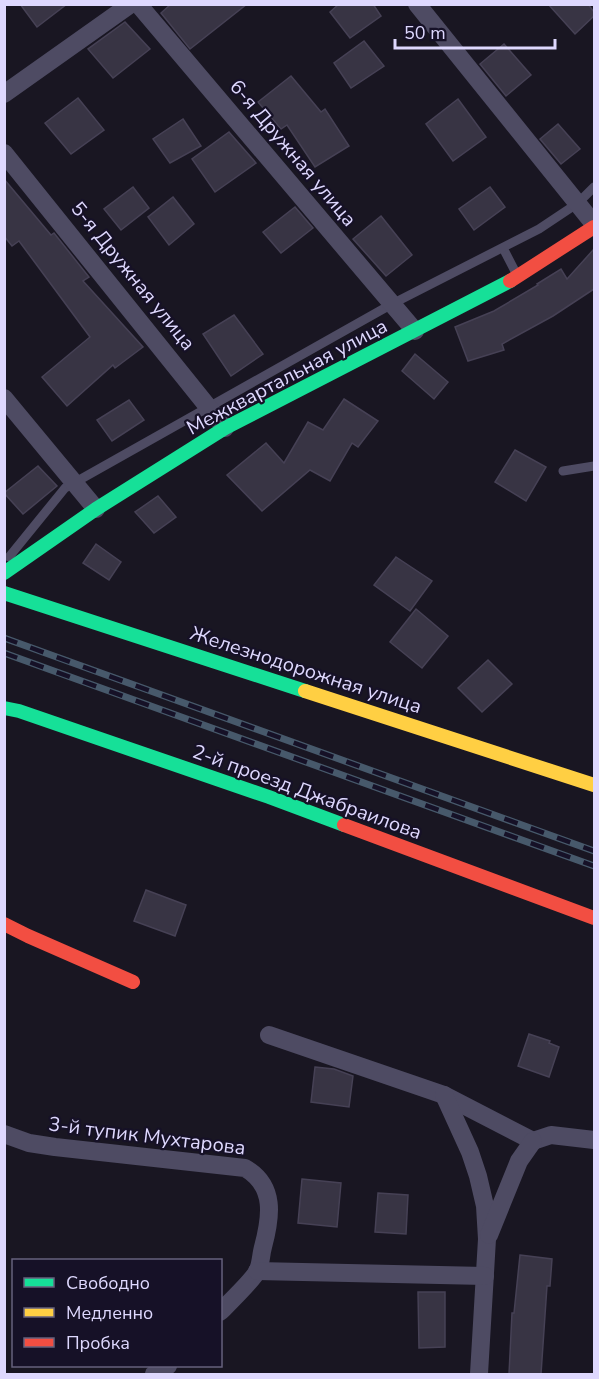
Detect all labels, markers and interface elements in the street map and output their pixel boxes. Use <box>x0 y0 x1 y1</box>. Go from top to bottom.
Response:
scale bar <box>395 12 556 50</box>
text: 50 m <box>404 21 446 45</box>
street label: 6-я Дружная улица <box>223 74 363 232</box>
street label: 5-я Дружная улица <box>65 196 201 356</box>
street label: Межквартальная улица <box>182 313 392 441</box>
street label: Железнодорожная улица <box>187 620 425 720</box>
street label: 2-й проезд Джабраилова <box>189 738 425 846</box>
street label: 3-й тупик Мухтарова <box>47 1111 247 1161</box>
legend <box>12 1259 222 1367</box>
text: Свободно <box>66 1271 150 1295</box>
text: Медленно <box>66 1301 153 1325</box>
text: Пробка <box>66 1331 130 1355</box>

